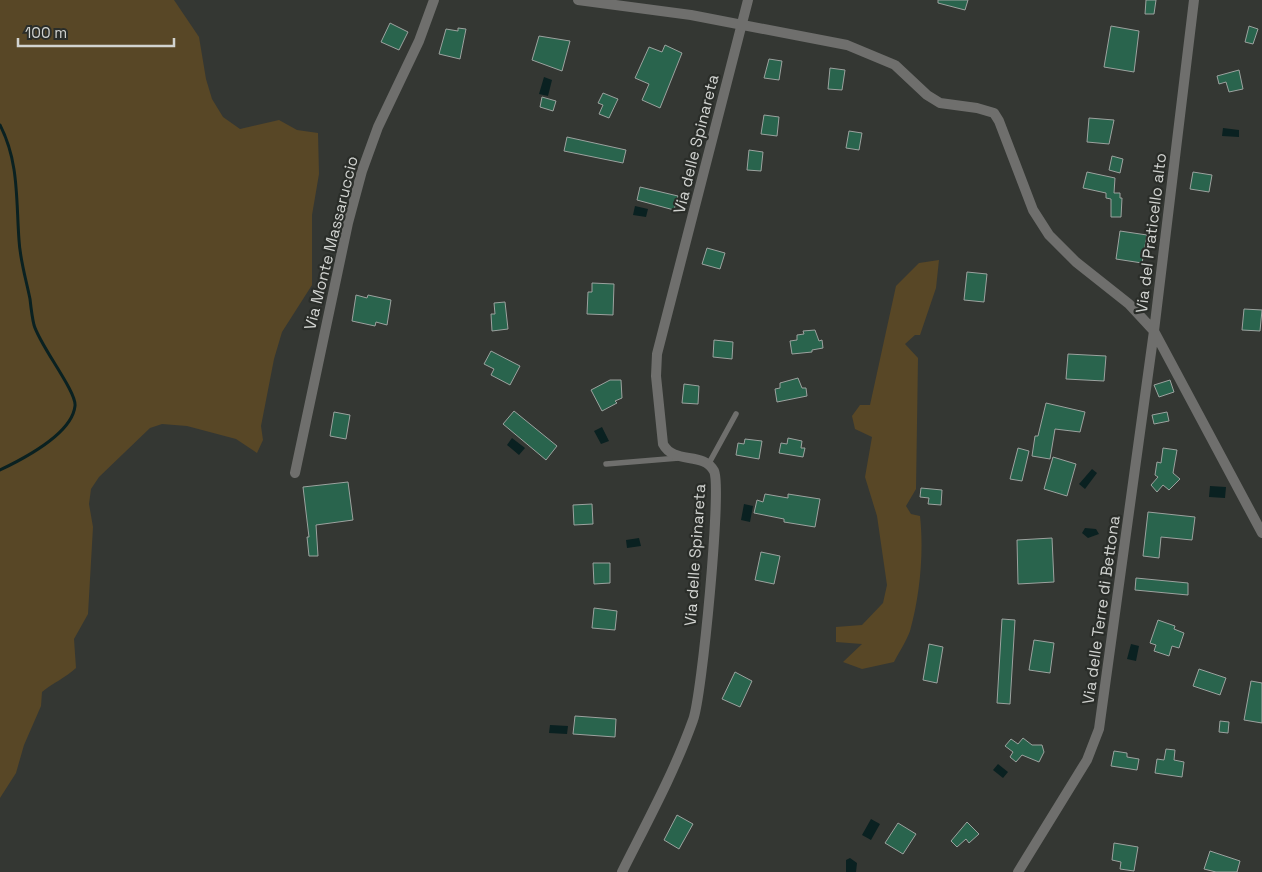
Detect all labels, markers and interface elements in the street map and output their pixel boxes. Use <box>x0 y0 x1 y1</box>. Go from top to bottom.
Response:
scale bar <box>18 15 174 47</box>
text: 100 m <box>25 23 67 42</box>
street label: Via delle Spinareta <box>669 72 723 216</box>
street label: Via del Praticello alto <box>1131 152 1171 314</box>
street label: Via Monte Massaruccio <box>299 154 363 332</box>
street label: Via delle Spinareta <box>680 483 710 627</box>
street label: Via delle Terre di Bettona <box>1077 514 1125 706</box>

